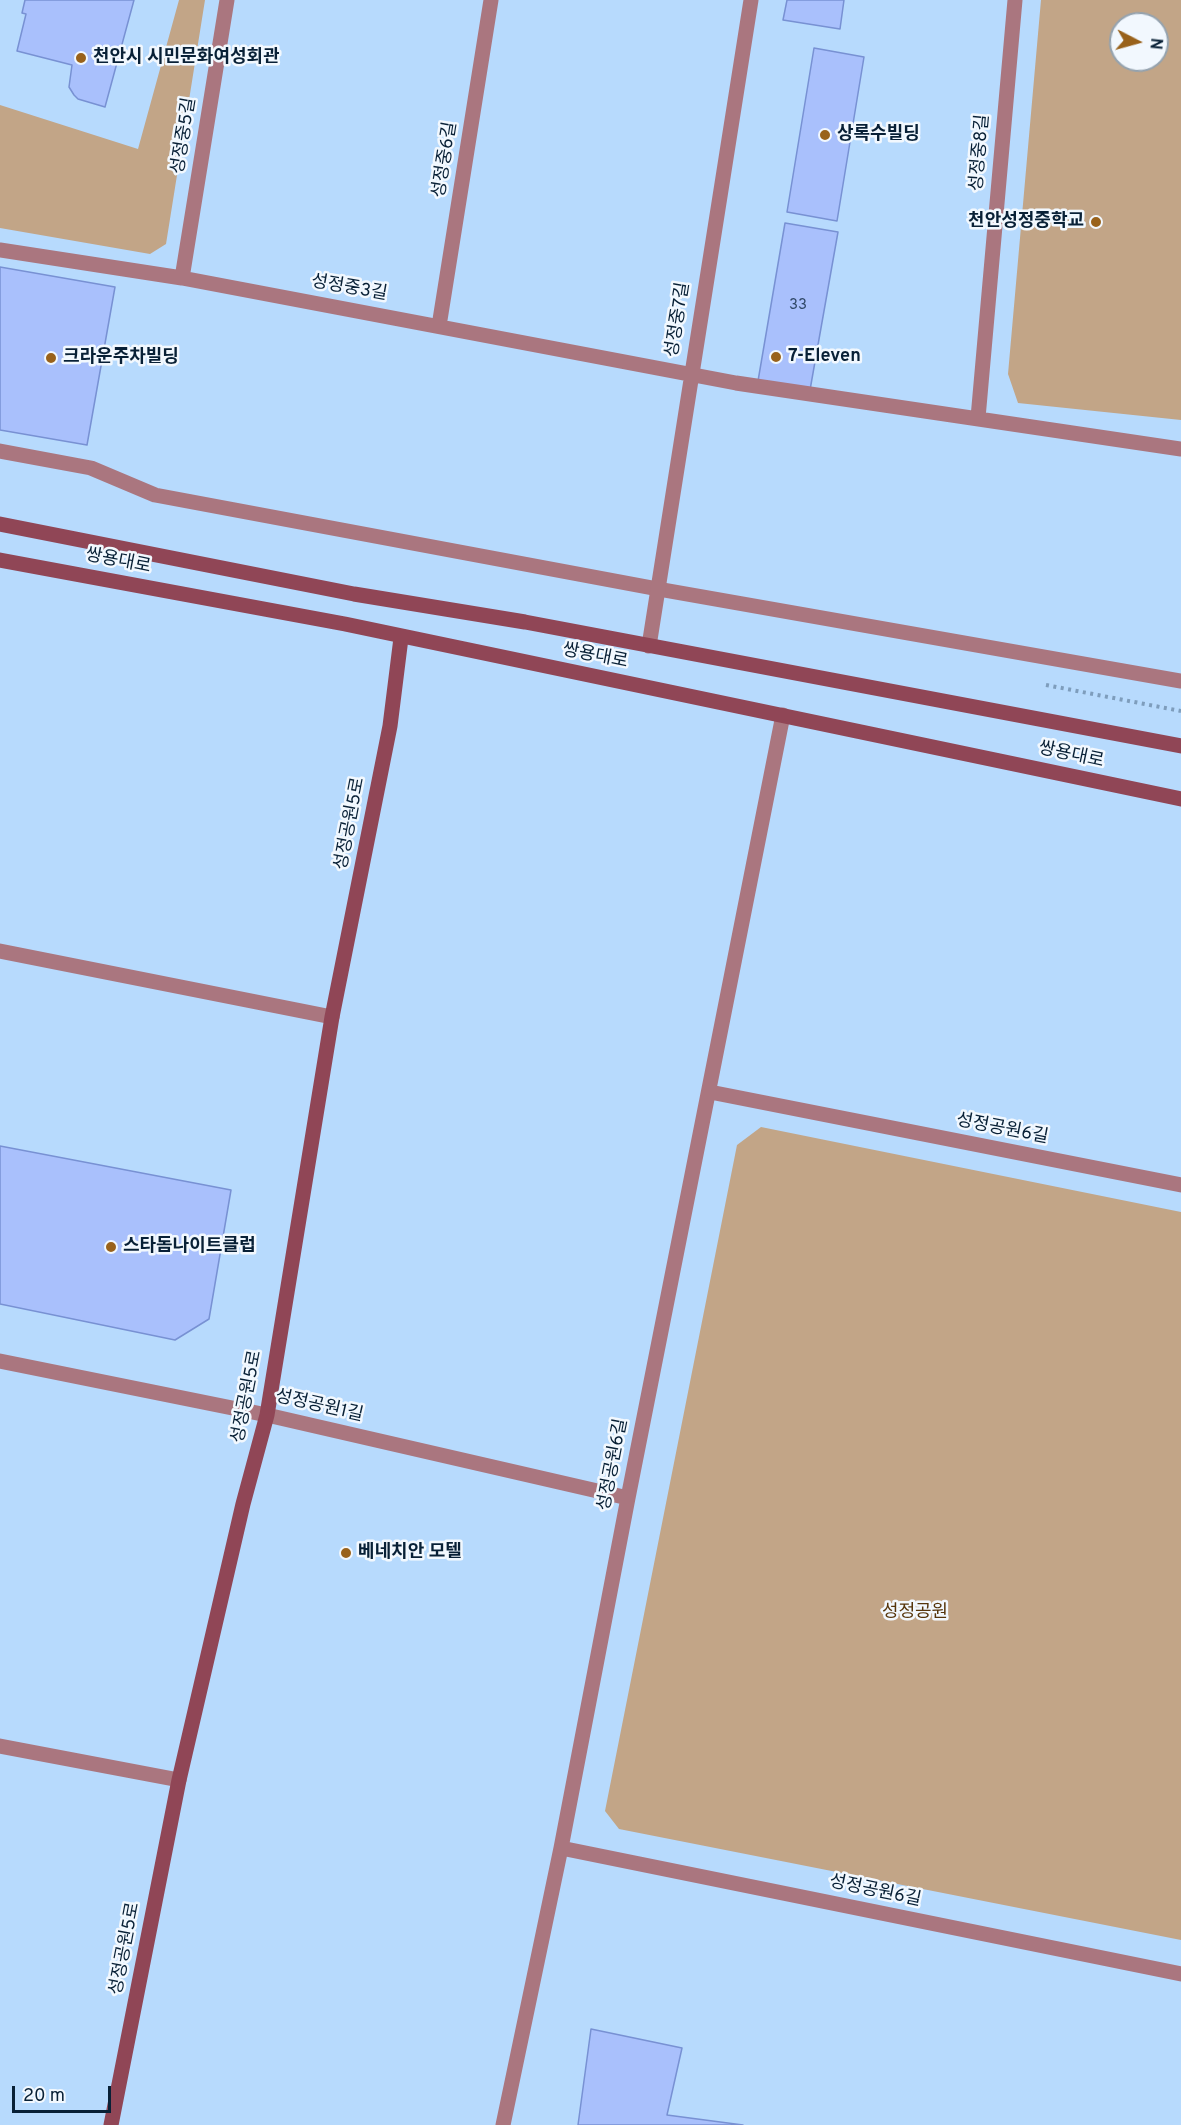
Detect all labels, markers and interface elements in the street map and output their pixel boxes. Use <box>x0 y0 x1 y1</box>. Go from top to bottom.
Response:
north arrow <box>1109 12 1169 72</box>
text: N <box>1144 37 1165 50</box>
place label: 천안시 시민문화여성회관 <box>93 47 280 69</box>
marker: 천안시 시민문화여성회관 <box>74 51 88 65</box>
street label: 성정중5길 <box>168 96 202 176</box>
street label: 성정중8길 <box>967 114 995 192</box>
street label: 성정중6길 <box>429 120 463 200</box>
place label: 상록수빌딩 <box>837 124 920 146</box>
marker: 상록수빌딩 <box>818 128 832 142</box>
place label: 천안성정중학교 <box>968 211 1084 233</box>
marker: 천안성정중학교 <box>1089 215 1103 229</box>
street label: 성정중3길 <box>309 272 389 306</box>
street label: 성정중7길 <box>662 281 696 359</box>
house number: 33 <box>789 297 807 315</box>
place label: 7-Eleven <box>788 346 861 368</box>
place label: 크라운주차빌딩 <box>63 347 179 369</box>
marker: 7-Eleven <box>769 350 783 364</box>
marker: 크라운주차빌딩 <box>44 351 58 365</box>
street label: 쌍용대로 <box>83 545 153 579</box>
street label: 쌍용대로 <box>560 640 630 674</box>
street label: 쌍용대로 <box>1036 739 1106 773</box>
street label: 성정공원5로 <box>331 776 371 872</box>
street label: 성정공원6길 <box>954 1110 1050 1150</box>
place label: 스타돔나이트클럽 <box>123 1236 255 1258</box>
marker: 스타돔나이트클럽 <box>104 1240 118 1254</box>
street label: 성정공원5로 <box>228 1349 268 1445</box>
street label: 성정공원1길 <box>273 1386 365 1428</box>
street label: 성정공원6길 <box>594 1417 634 1513</box>
place label: 베네치안 모텔 <box>358 1542 462 1564</box>
marker: 베네치안 모텔 <box>339 1546 353 1560</box>
park label: 성정공원 <box>882 1602 948 1624</box>
street label: 성정공원6길 <box>827 1872 923 1912</box>
street label: 성정공원5로 <box>106 1901 146 1997</box>
scale bar <box>15 2074 114 2112</box>
text: 20 m <box>23 2085 65 2108</box>

